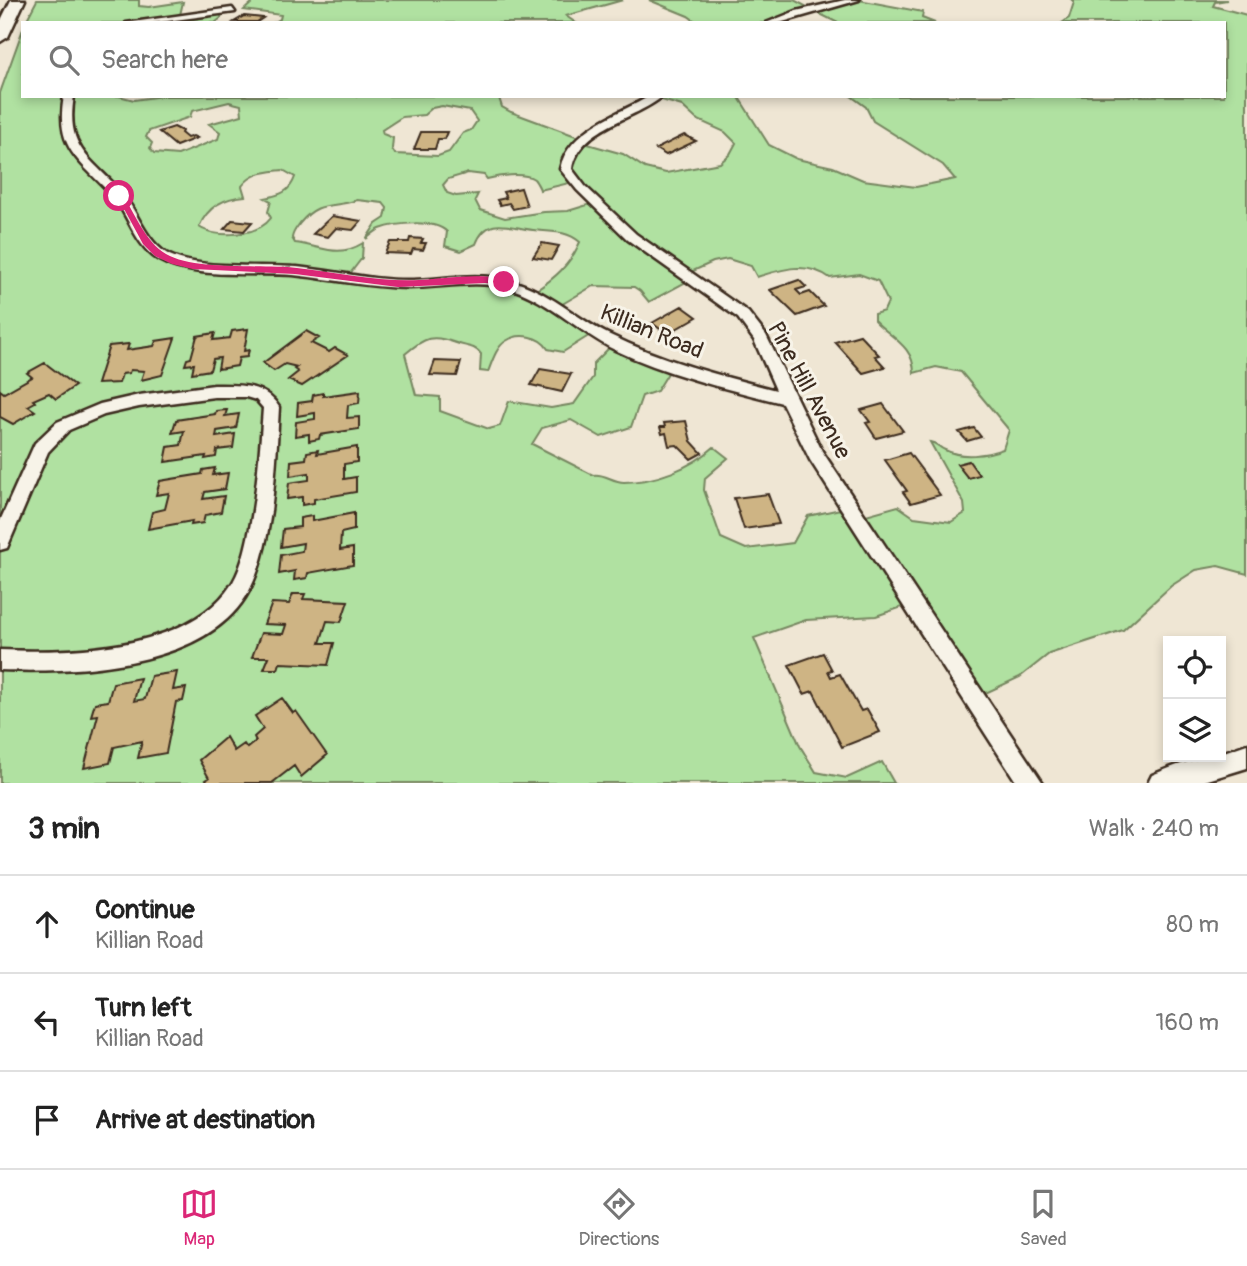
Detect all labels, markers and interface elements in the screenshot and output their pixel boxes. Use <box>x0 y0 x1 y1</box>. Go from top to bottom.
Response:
search box <box>21 21 1226 98</box>
icon: search <box>45 41 83 79</box>
text: Search here <box>101 44 228 76</box>
route start <box>103 180 134 211</box>
route end <box>488 266 519 297</box>
street label: Killian Road <box>596 298 708 365</box>
street label: Pine Hill Avenue <box>761 317 858 464</box>
map controls <box>1163 636 1226 762</box>
button: locate <box>1163 636 1226 699</box>
button: layers <box>1163 699 1226 762</box>
text: 3 min <box>28 810 100 847</box>
text: Walk · 240 m <box>1089 814 1219 843</box>
text: Continue <box>95 894 195 926</box>
icon: ahead <box>28 905 66 943</box>
text: 80 m <box>1166 910 1219 939</box>
text: Killian Road <box>95 926 204 955</box>
text: Turn left <box>95 992 191 1024</box>
icon: left <box>28 1003 66 1041</box>
text: 160 m <box>1155 1008 1219 1037</box>
text: Killian Road <box>95 1024 204 1053</box>
icon: arrive <box>28 1101 66 1139</box>
text: Arrive at destination <box>95 1104 315 1136</box>
tab: Map <box>180 1185 218 1251</box>
tab: Directions <box>579 1185 659 1251</box>
tab: Saved <box>1020 1185 1067 1251</box>

